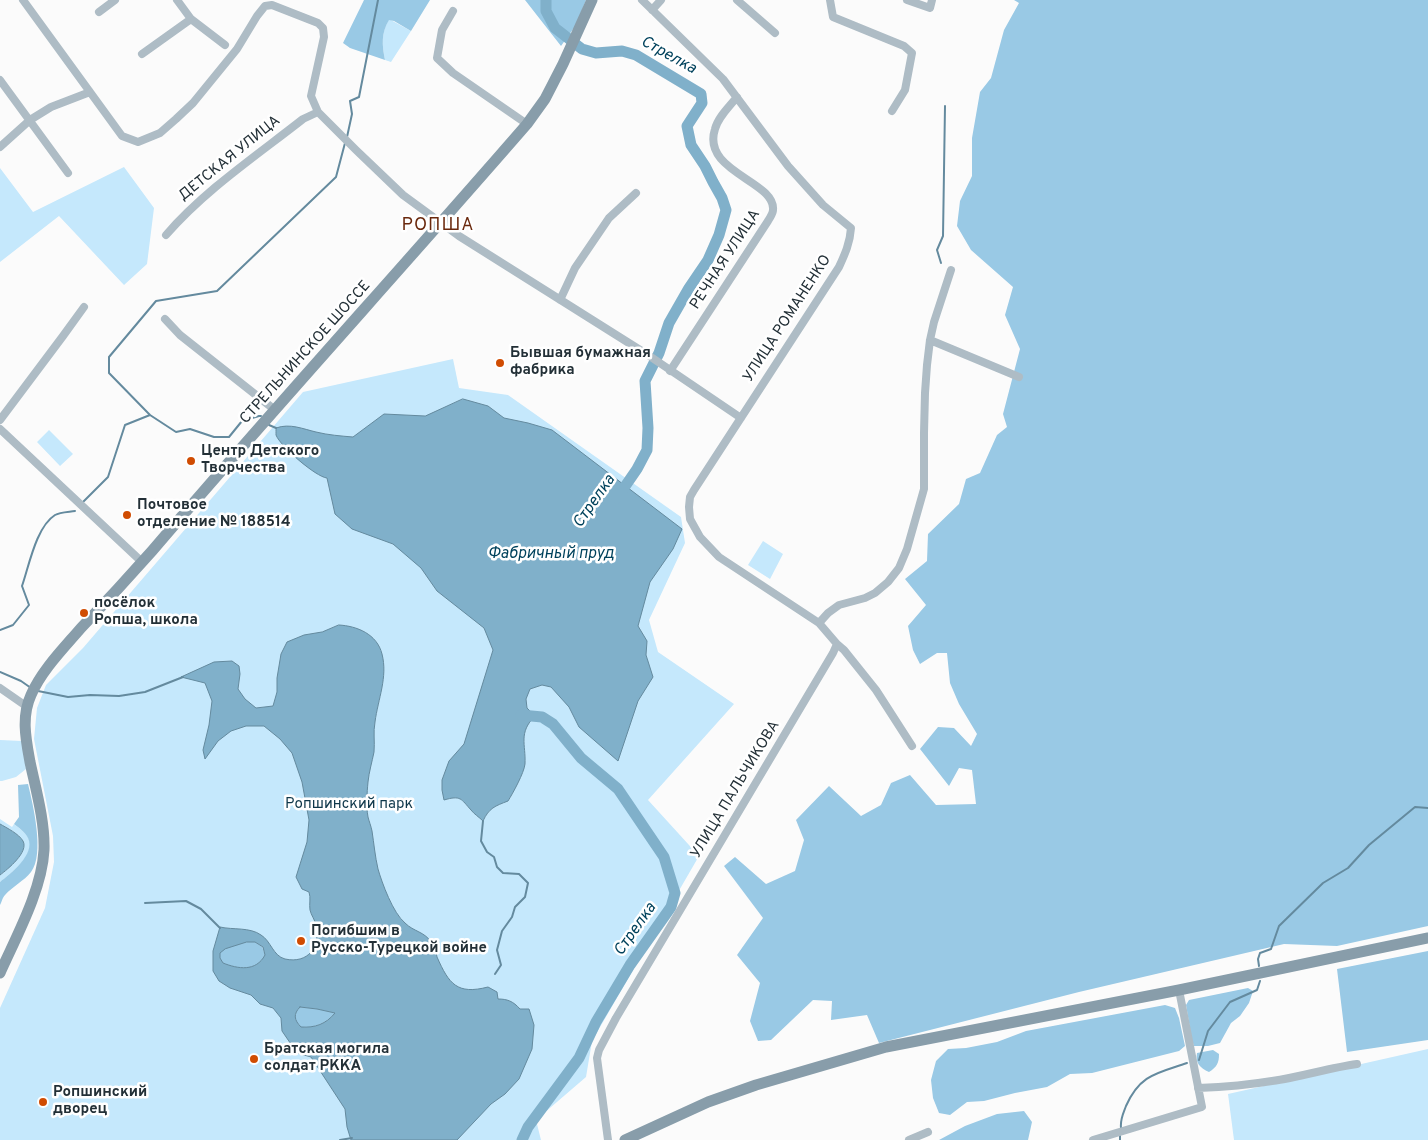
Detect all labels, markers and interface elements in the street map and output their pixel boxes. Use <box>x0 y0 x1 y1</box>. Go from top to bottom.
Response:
water label: Стрелка <box>637 33 699 79</box>
street label: ДЕТСКАЯ УЛИЦА <box>175 112 285 206</box>
street label: РЕЧНАЯ УЛИЦА <box>687 207 765 313</box>
district label: РОПША <box>401 215 475 237</box>
street label: УЛИЦА РОМАНЕНКО <box>740 252 836 386</box>
street label: СТРЕЛЬНИНСКОЕ ШОССЕ <box>237 278 375 428</box>
place label: Бывшая бумажная фабрика <box>510 345 651 380</box>
marker: Бывшая бумажная фабрика <box>494 357 506 369</box>
place label: Центр Детского Творчества <box>201 443 319 478</box>
marker: Центр Детского Творчества <box>185 455 197 467</box>
water label: Стрелка <box>570 472 620 532</box>
place label: Почтовое отделение № 188514 <box>137 497 291 532</box>
marker: Почтовое отделение № 188514 <box>121 509 133 521</box>
water label: Фабричный пруд <box>488 545 614 565</box>
place label: посёлок Ропша, школа <box>94 595 198 630</box>
marker: посёлок Ропша, школа <box>78 607 90 619</box>
street label: УЛИЦА ПАЛЬЧИКОВА <box>688 718 784 862</box>
park label: Ропшинский парк <box>285 796 413 814</box>
water label: Стрелка <box>611 900 661 960</box>
place label: Погибшим в Русско-Турецкой войне <box>311 923 487 958</box>
marker: Погибшим в Русско-Турецкой войне <box>295 935 307 947</box>
place label: Братская могила солдат РККА <box>264 1041 389 1076</box>
marker: Братская могила солдат РККА <box>248 1053 260 1065</box>
place label: Ропшинский дворец <box>53 1084 147 1119</box>
marker: Ропшинский дворец <box>37 1096 49 1108</box>

